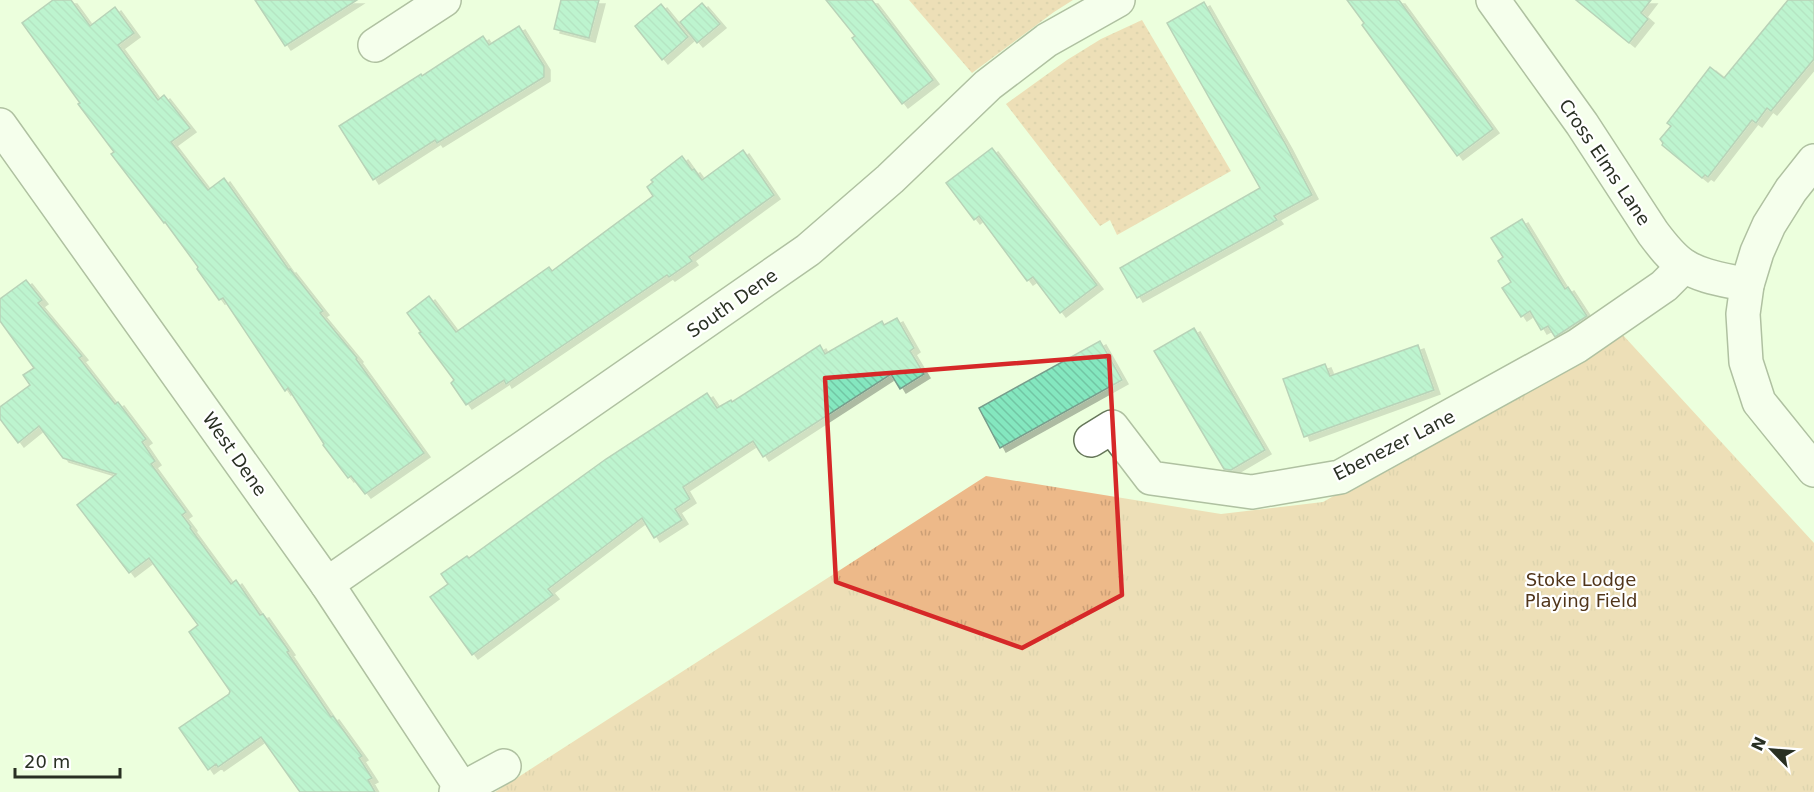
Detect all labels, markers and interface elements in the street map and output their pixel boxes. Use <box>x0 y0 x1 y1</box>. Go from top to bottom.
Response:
street label: Cross Elms Lane <box>1555 95 1655 229</box>
street label: South Dene <box>683 264 781 342</box>
street label: Ebenezer Lane <box>1330 405 1458 485</box>
street label: West Dene <box>198 408 272 500</box>
park label: Stoke Lodge Playing Field <box>1525 569 1637 611</box>
north arrow <box>1742 720 1802 780</box>
text: N <box>1747 734 1770 754</box>
scale bar <box>15 741 120 779</box>
text: 20 m <box>24 751 70 772</box>

